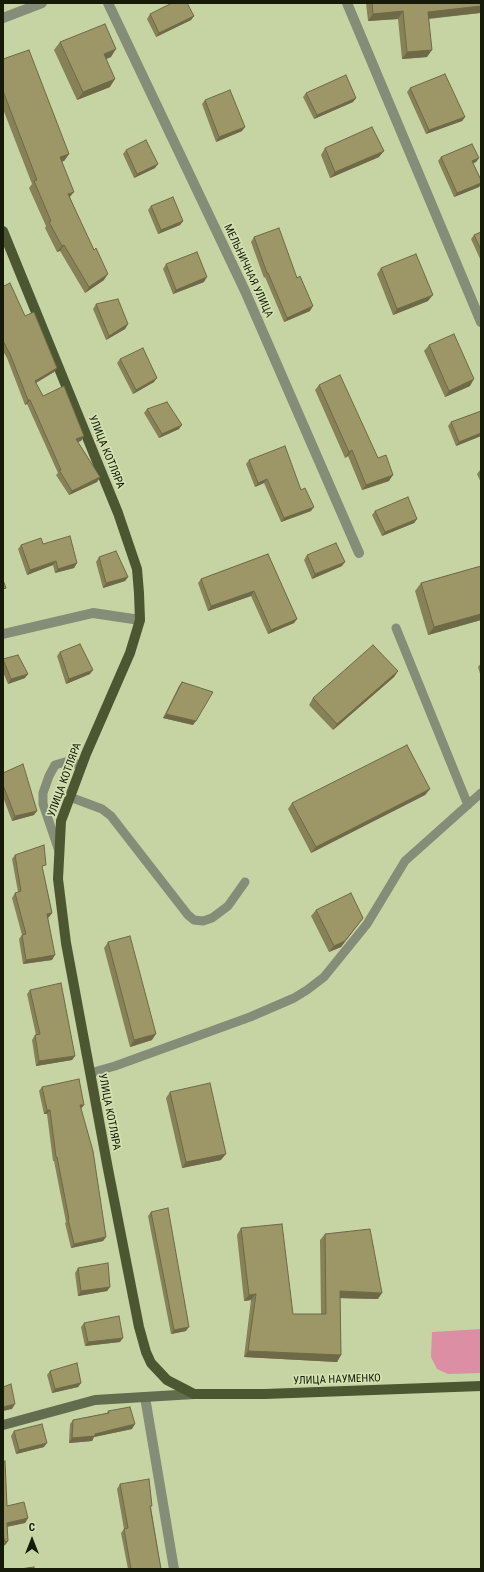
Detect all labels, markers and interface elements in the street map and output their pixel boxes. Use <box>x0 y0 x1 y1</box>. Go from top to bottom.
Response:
street label: МЕЛЬНИЧНАЯ УЛИЦА <box>221 222 275 320</box>
street label: УЛИЦА КОТЛЯРА <box>85 413 127 491</box>
street label: УЛИЦА КОТЛЯРА <box>45 741 85 819</box>
street label: УЛИЦА КОТЛЯРА <box>95 1073 123 1151</box>
street label: УЛИЦА НАУМЕНКО <box>293 1372 381 1388</box>
north arrow <box>12 1520 52 1560</box>
text: С <box>29 1521 35 1534</box>

